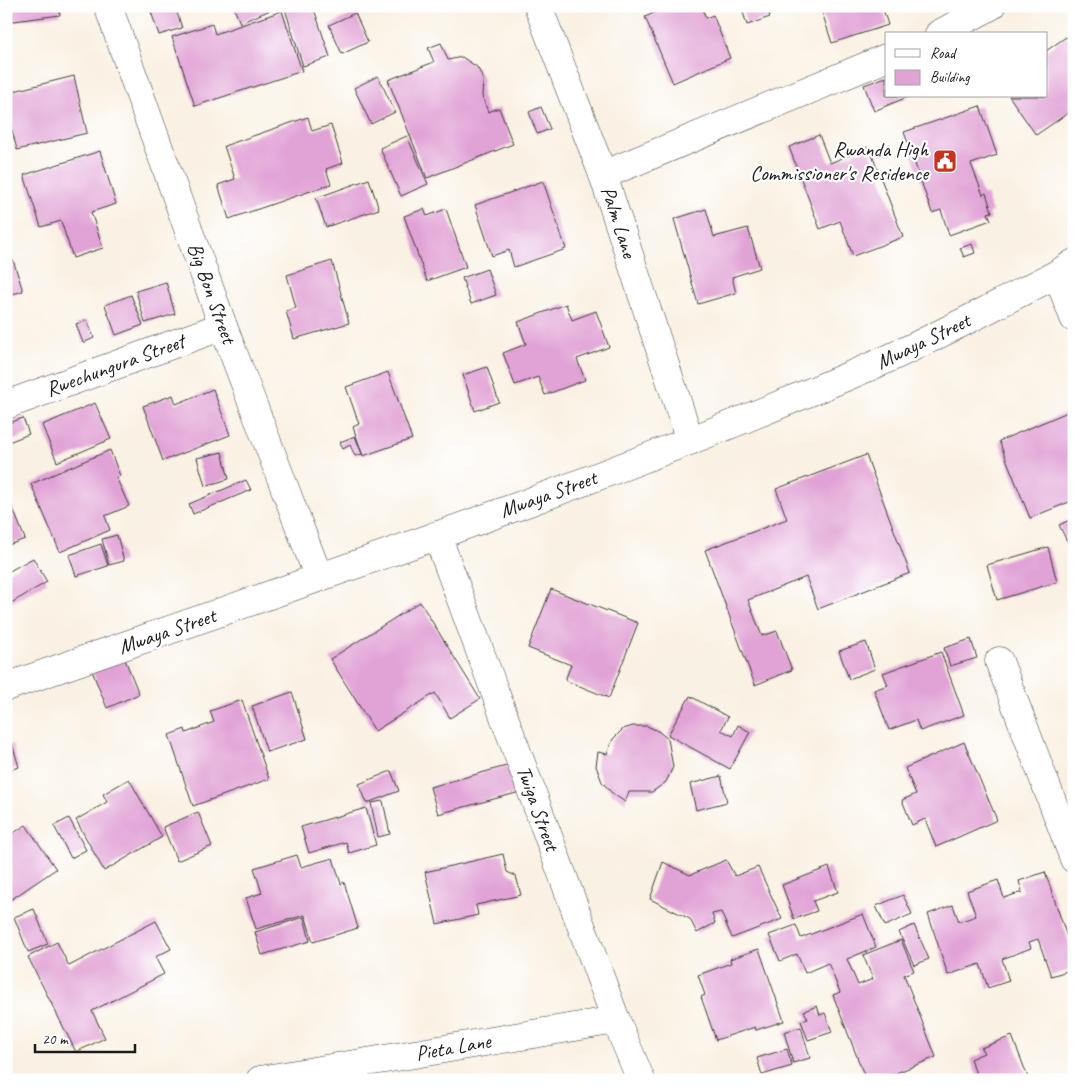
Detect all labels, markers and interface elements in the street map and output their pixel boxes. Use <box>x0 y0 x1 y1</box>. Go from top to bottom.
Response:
legend <box>885 32 1048 98</box>
text: Road <box>930 44 957 63</box>
text: Building <box>930 68 970 87</box>
place label: Rwanda High Commissioner's Residence <box>750 136 930 186</box>
public building icon: Rwanda High Commissioner's Residence <box>932 148 958 174</box>
street label: Palm Lane <box>595 183 643 262</box>
street label: Big Bon Street <box>182 239 243 349</box>
street label: Mwaya Street <box>872 306 976 375</box>
street label: Rwechungura Street <box>42 327 191 402</box>
street label: Mwaya Street <box>496 464 602 524</box>
street label: Mwaya Street <box>115 602 221 660</box>
street label: Twiga Street <box>511 762 566 856</box>
scale bar <box>35 1021 135 1053</box>
street label: Pieta Lane <box>413 1027 494 1066</box>
text: 20 m <box>42 1030 69 1049</box>

